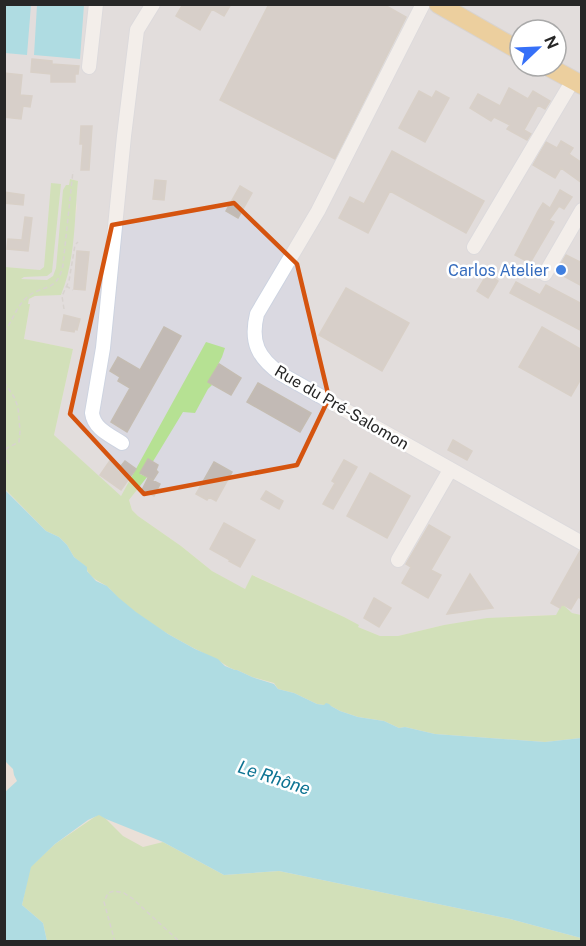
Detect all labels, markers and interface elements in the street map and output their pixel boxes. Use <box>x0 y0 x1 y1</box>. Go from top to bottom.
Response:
north arrow <box>508 18 568 78</box>
text: N <box>540 33 563 52</box>
place label: Carlos Atelier <box>448 261 549 280</box>
marker: Carlos Atelier <box>554 263 568 277</box>
street label: Rue du Pré-Salomon <box>271 361 412 454</box>
water label: Le Rhône <box>235 756 313 799</box>

